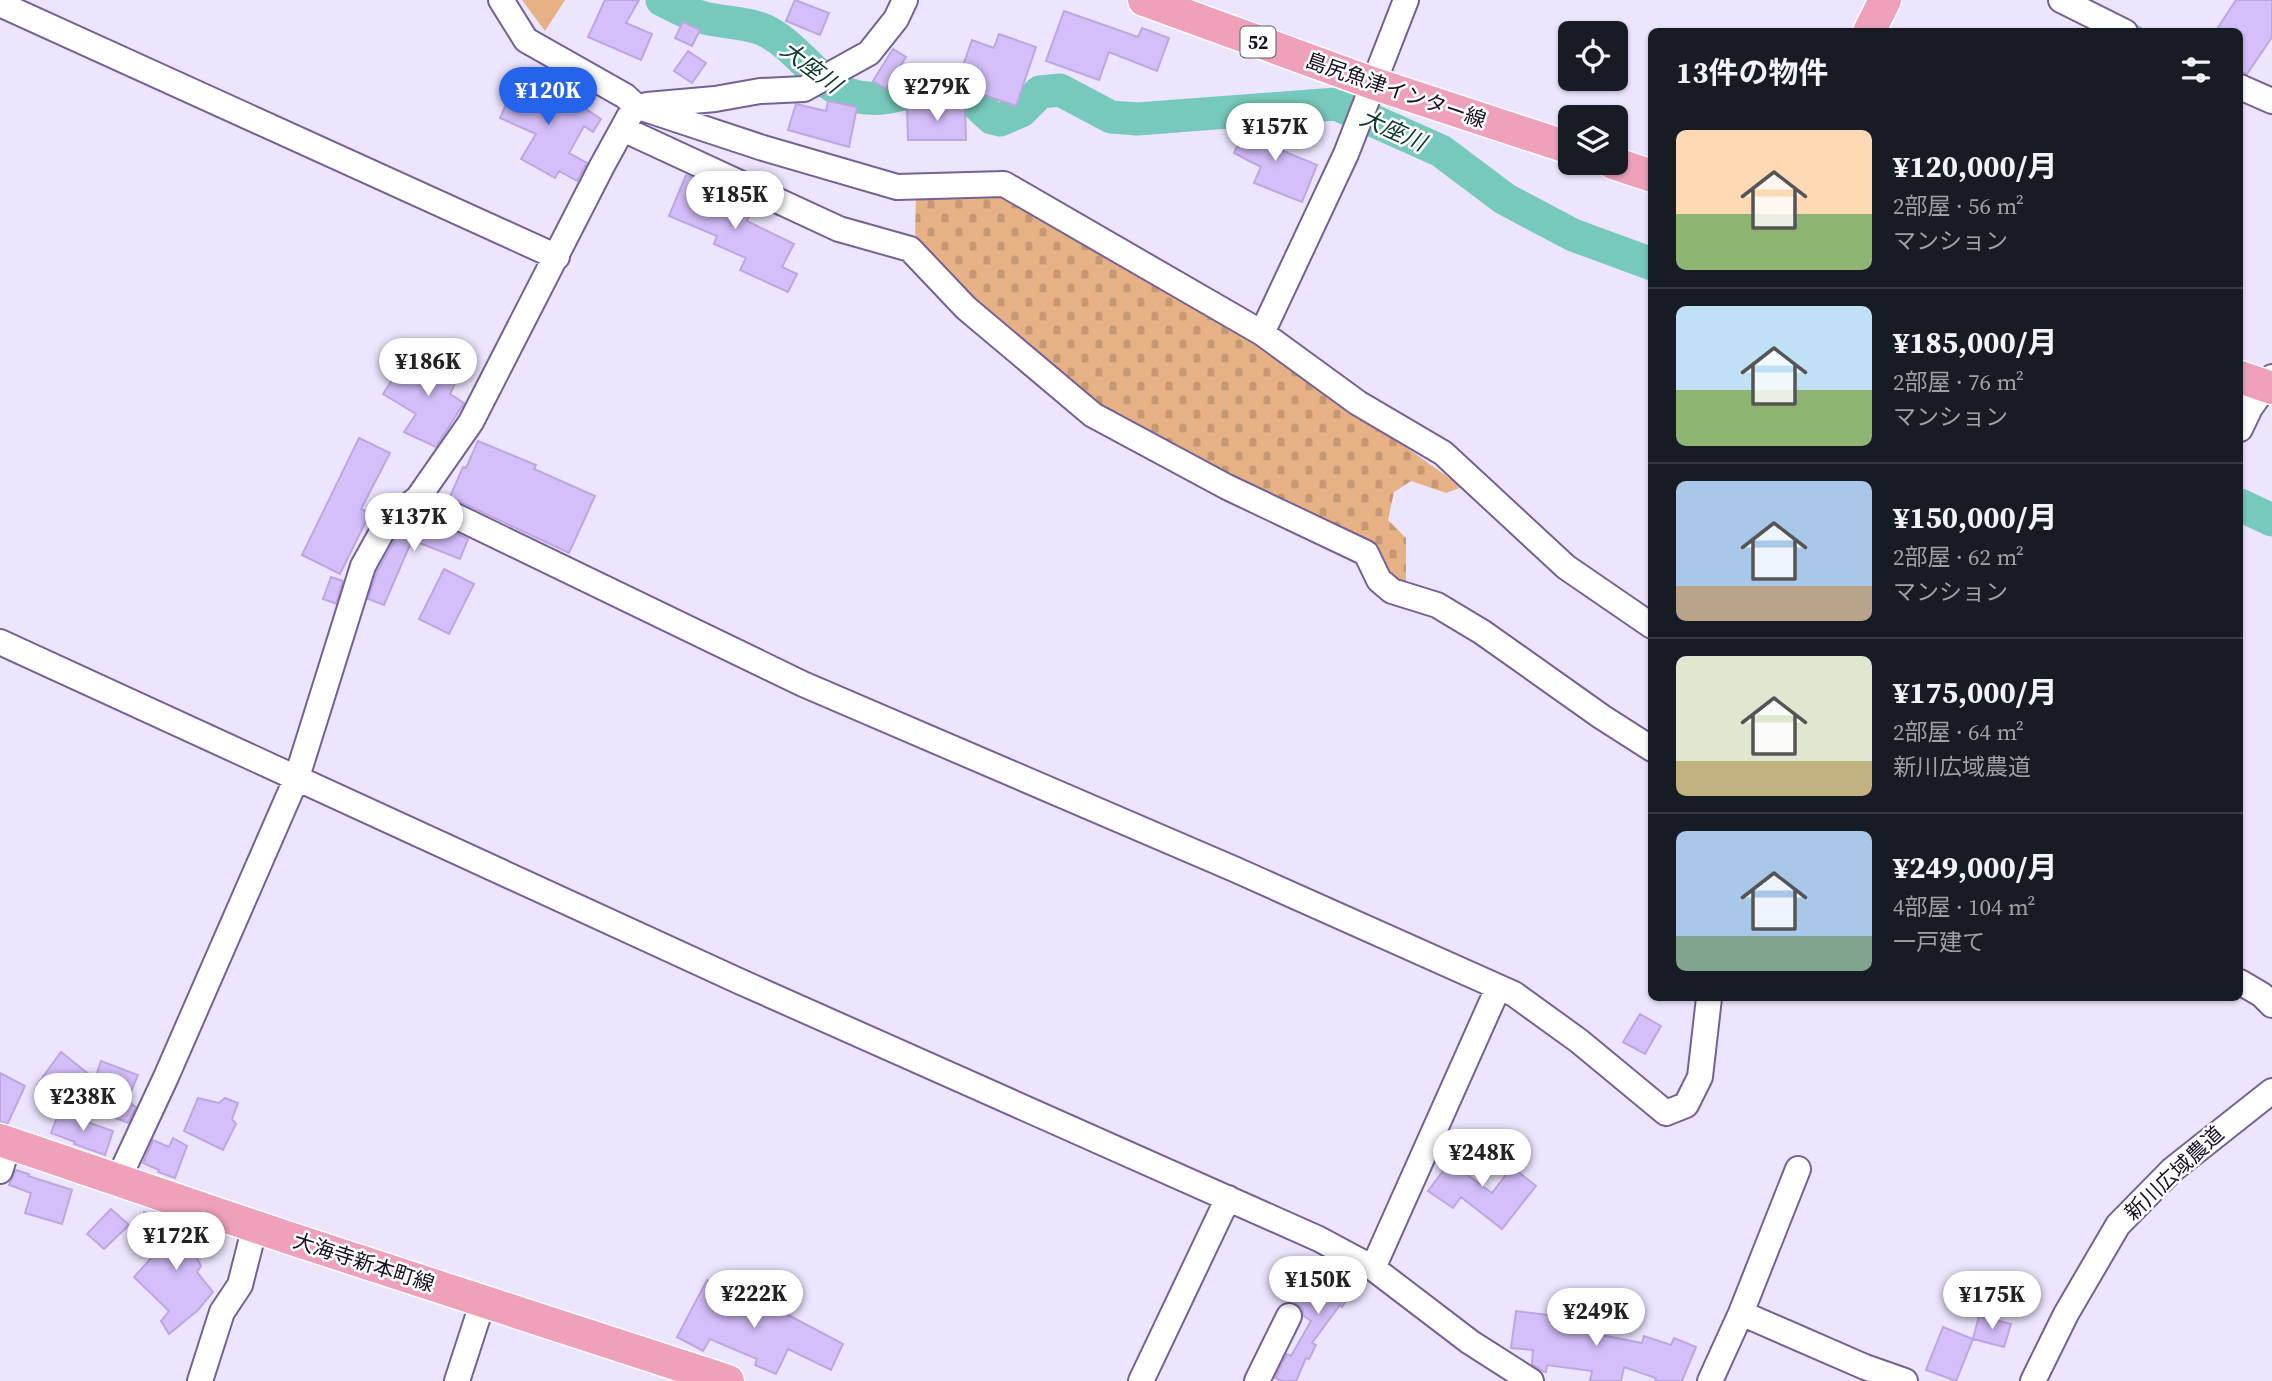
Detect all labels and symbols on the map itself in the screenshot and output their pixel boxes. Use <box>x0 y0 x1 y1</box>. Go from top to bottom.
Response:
road number: 52 <box>1240 26 1276 58</box>
water label: 大座川 <box>774 33 851 102</box>
street label: 島尻魚津インター線 <box>1302 46 1490 134</box>
pin: ¥279K <box>888 64 986 123</box>
pin: ¥120K <box>499 68 597 127</box>
water label: 大座川 <box>1355 101 1434 160</box>
pin: ¥157K <box>1226 104 1324 163</box>
pin: ¥185K <box>686 172 784 231</box>
pin: ¥186K <box>379 338 477 398</box>
pin: ¥137K <box>365 494 463 553</box>
pin: ¥238K <box>34 1074 132 1133</box>
street label: 新川広域農道 <box>2118 1119 2230 1227</box>
pin: ¥248K <box>1433 1130 1531 1189</box>
pin: ¥172K <box>127 1212 225 1272</box>
street label: 大海寺新本町線 <box>290 1225 438 1299</box>
pin: ¥150K <box>1269 1256 1367 1316</box>
pin: ¥222K <box>705 1270 803 1330</box>
pin: ¥175K <box>1943 1272 2041 1331</box>
pin: ¥249K <box>1547 1288 1645 1348</box>

